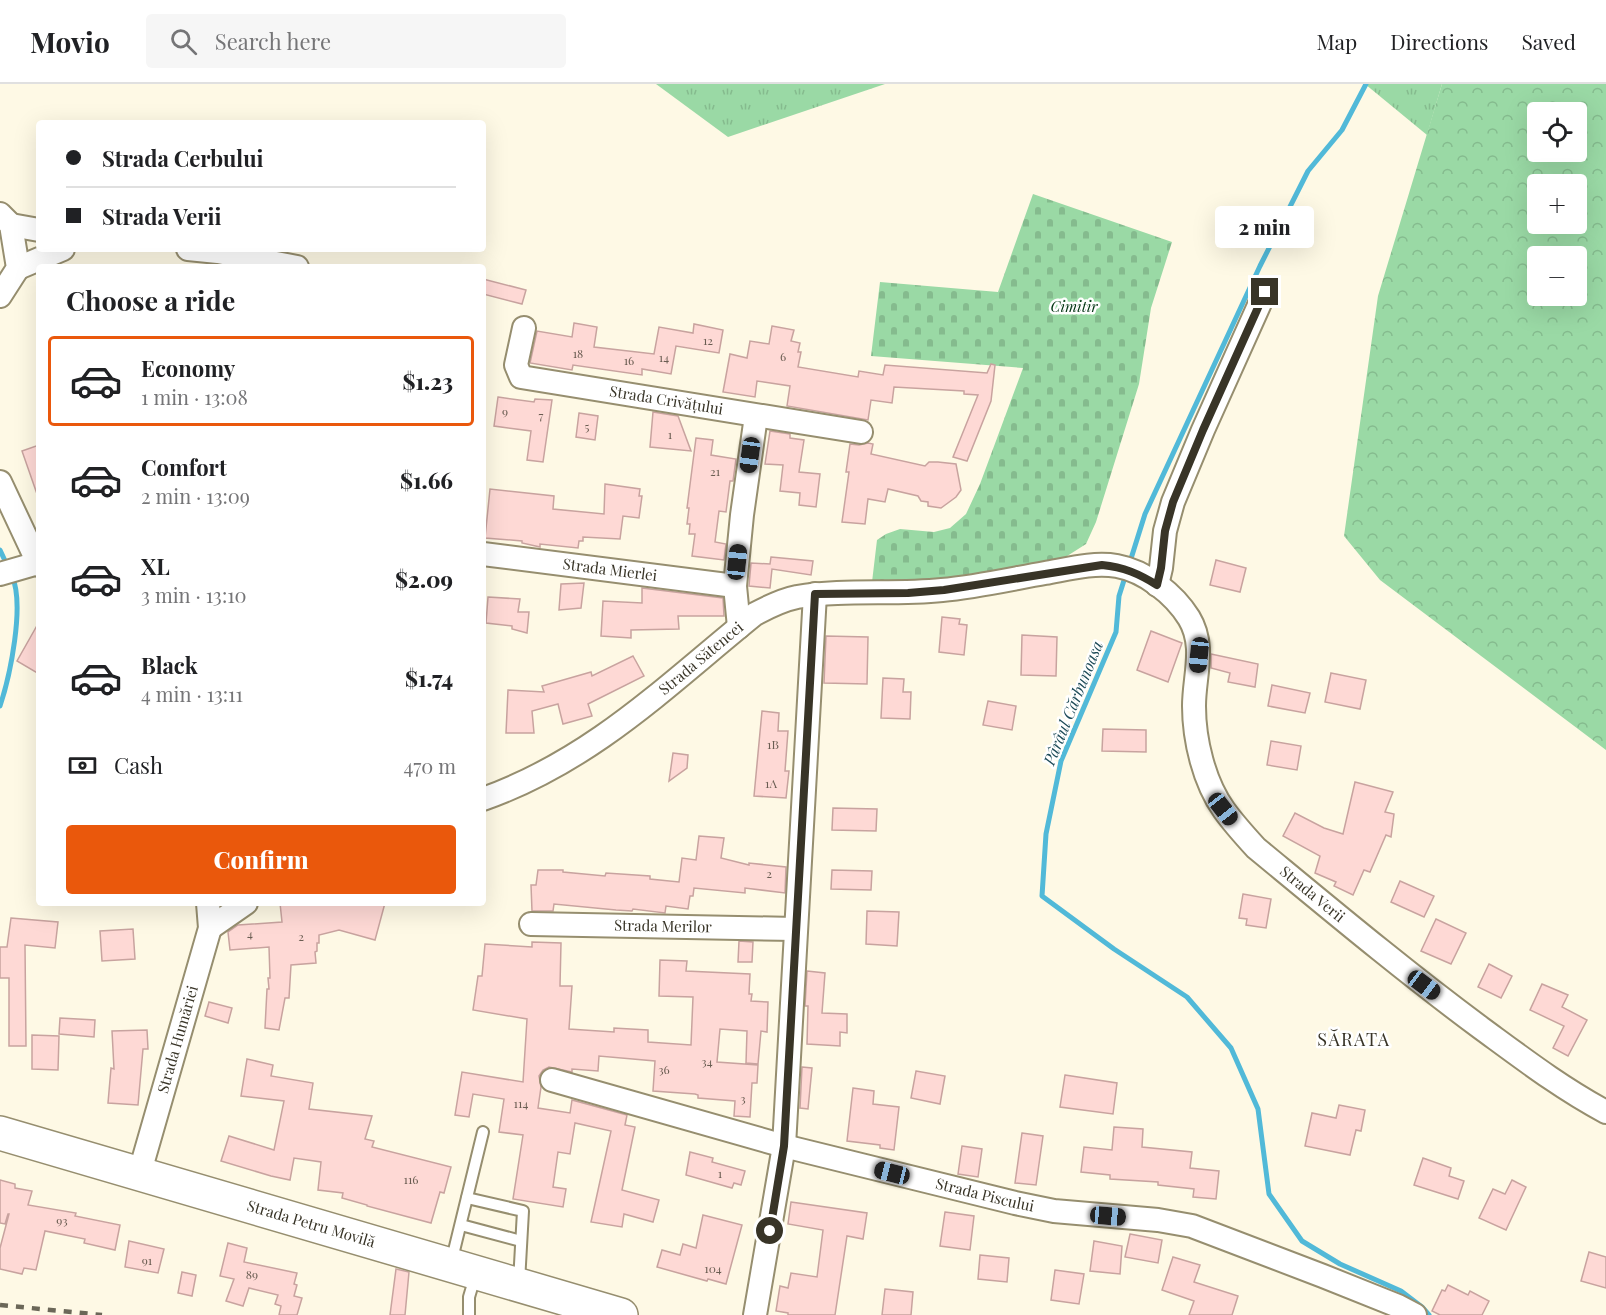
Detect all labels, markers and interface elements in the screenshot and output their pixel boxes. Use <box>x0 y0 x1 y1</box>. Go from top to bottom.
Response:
search box <box>146 14 566 68</box>
text: Movio <box>30 23 110 60</box>
icon: search <box>167 25 200 58</box>
text: Search here <box>215 26 331 56</box>
text: Map <box>1316 27 1357 55</box>
text: Directions <box>1390 27 1488 55</box>
text: Saved <box>1521 27 1576 55</box>
map controls <box>1527 102 1587 306</box>
button: locate <box>1527 102 1587 162</box>
text: Strada Cerbului <box>102 143 263 173</box>
button: + <box>1527 174 1587 234</box>
text: Strada Verii <box>102 201 221 231</box>
callout: 2 min <box>1216 205 1314 247</box>
text: 2 min <box>1238 213 1291 240</box>
button: − <box>1527 246 1587 306</box>
route end <box>1251 278 1278 305</box>
text: Choose a ride <box>66 282 235 318</box>
park label: Cimitir <box>1050 296 1098 316</box>
house number: 12 <box>703 332 713 348</box>
house number: 18 <box>573 345 583 361</box>
house number: 6 <box>780 348 786 364</box>
house number: 14 <box>659 349 669 365</box>
house number: 16 <box>624 352 634 368</box>
text: Economy <box>141 353 235 383</box>
icon: car <box>69 354 123 408</box>
text: $1.23 <box>403 366 453 396</box>
street label: Strada Crivățului <box>608 380 725 419</box>
text: 1 min · 13:08 <box>141 383 248 410</box>
house number: 9 <box>502 403 508 419</box>
house number: 7 <box>539 407 544 423</box>
house number: 5 <box>585 418 590 434</box>
house number: 1 <box>668 426 673 442</box>
car <box>739 436 761 474</box>
text: Comfort <box>141 452 227 482</box>
icon: car <box>69 453 123 507</box>
house number: 21 <box>710 463 721 479</box>
text: $1.66 <box>400 465 453 495</box>
text: 2 min · 13:09 <box>141 482 250 509</box>
car <box>726 543 748 581</box>
text: XL <box>141 551 170 581</box>
icon: car <box>69 552 123 606</box>
street label: Strada Mierlei <box>562 553 659 585</box>
text: $2.09 <box>395 564 453 594</box>
text: 3 min · 13:10 <box>141 581 247 608</box>
street label: Strada Sătencei <box>654 616 747 699</box>
car <box>1188 636 1210 674</box>
water label: Pârâul Cărbunoasa <box>1038 638 1107 769</box>
text: Black <box>141 650 198 680</box>
icon: car <box>69 651 123 705</box>
text: $1.74 <box>405 663 453 693</box>
text: 4 min · 13:11 <box>141 680 243 707</box>
house number: 1B <box>767 736 779 752</box>
icon: cash <box>66 749 99 782</box>
text: Cash <box>114 750 163 780</box>
text: 470 m <box>404 752 456 779</box>
house number: 1A <box>765 775 777 791</box>
car <box>1205 789 1241 829</box>
button: Confirm <box>66 825 456 894</box>
street label: Strada Verii <box>1276 861 1350 927</box>
house number: 2 <box>766 865 772 881</box>
street label: Strada Merilor <box>614 915 712 936</box>
house number: 4 <box>247 925 253 941</box>
house number: 2 <box>298 928 304 944</box>
car <box>1404 967 1444 1003</box>
street label: Strada Humăriei <box>152 982 202 1095</box>
district label: SĂRATA <box>1317 1027 1391 1051</box>
house number: 34 <box>701 1053 713 1069</box>
house number: 36 <box>658 1061 670 1077</box>
house number: 3 <box>740 1090 746 1106</box>
house number: 114 <box>514 1095 528 1111</box>
car <box>872 1160 912 1186</box>
house number: 1 <box>718 1165 723 1181</box>
house number: 116 <box>403 1171 419 1187</box>
street label: Strada Piscului <box>934 1173 1037 1216</box>
street label: Strada Petru Movilă <box>245 1195 378 1252</box>
car <box>1089 1205 1127 1227</box>
house number: 93 <box>56 1212 68 1228</box>
route start <box>756 1217 783 1244</box>
house number: 91 <box>142 1252 153 1268</box>
house number: 104 <box>704 1260 722 1276</box>
house number: 89 <box>246 1266 258 1282</box>

